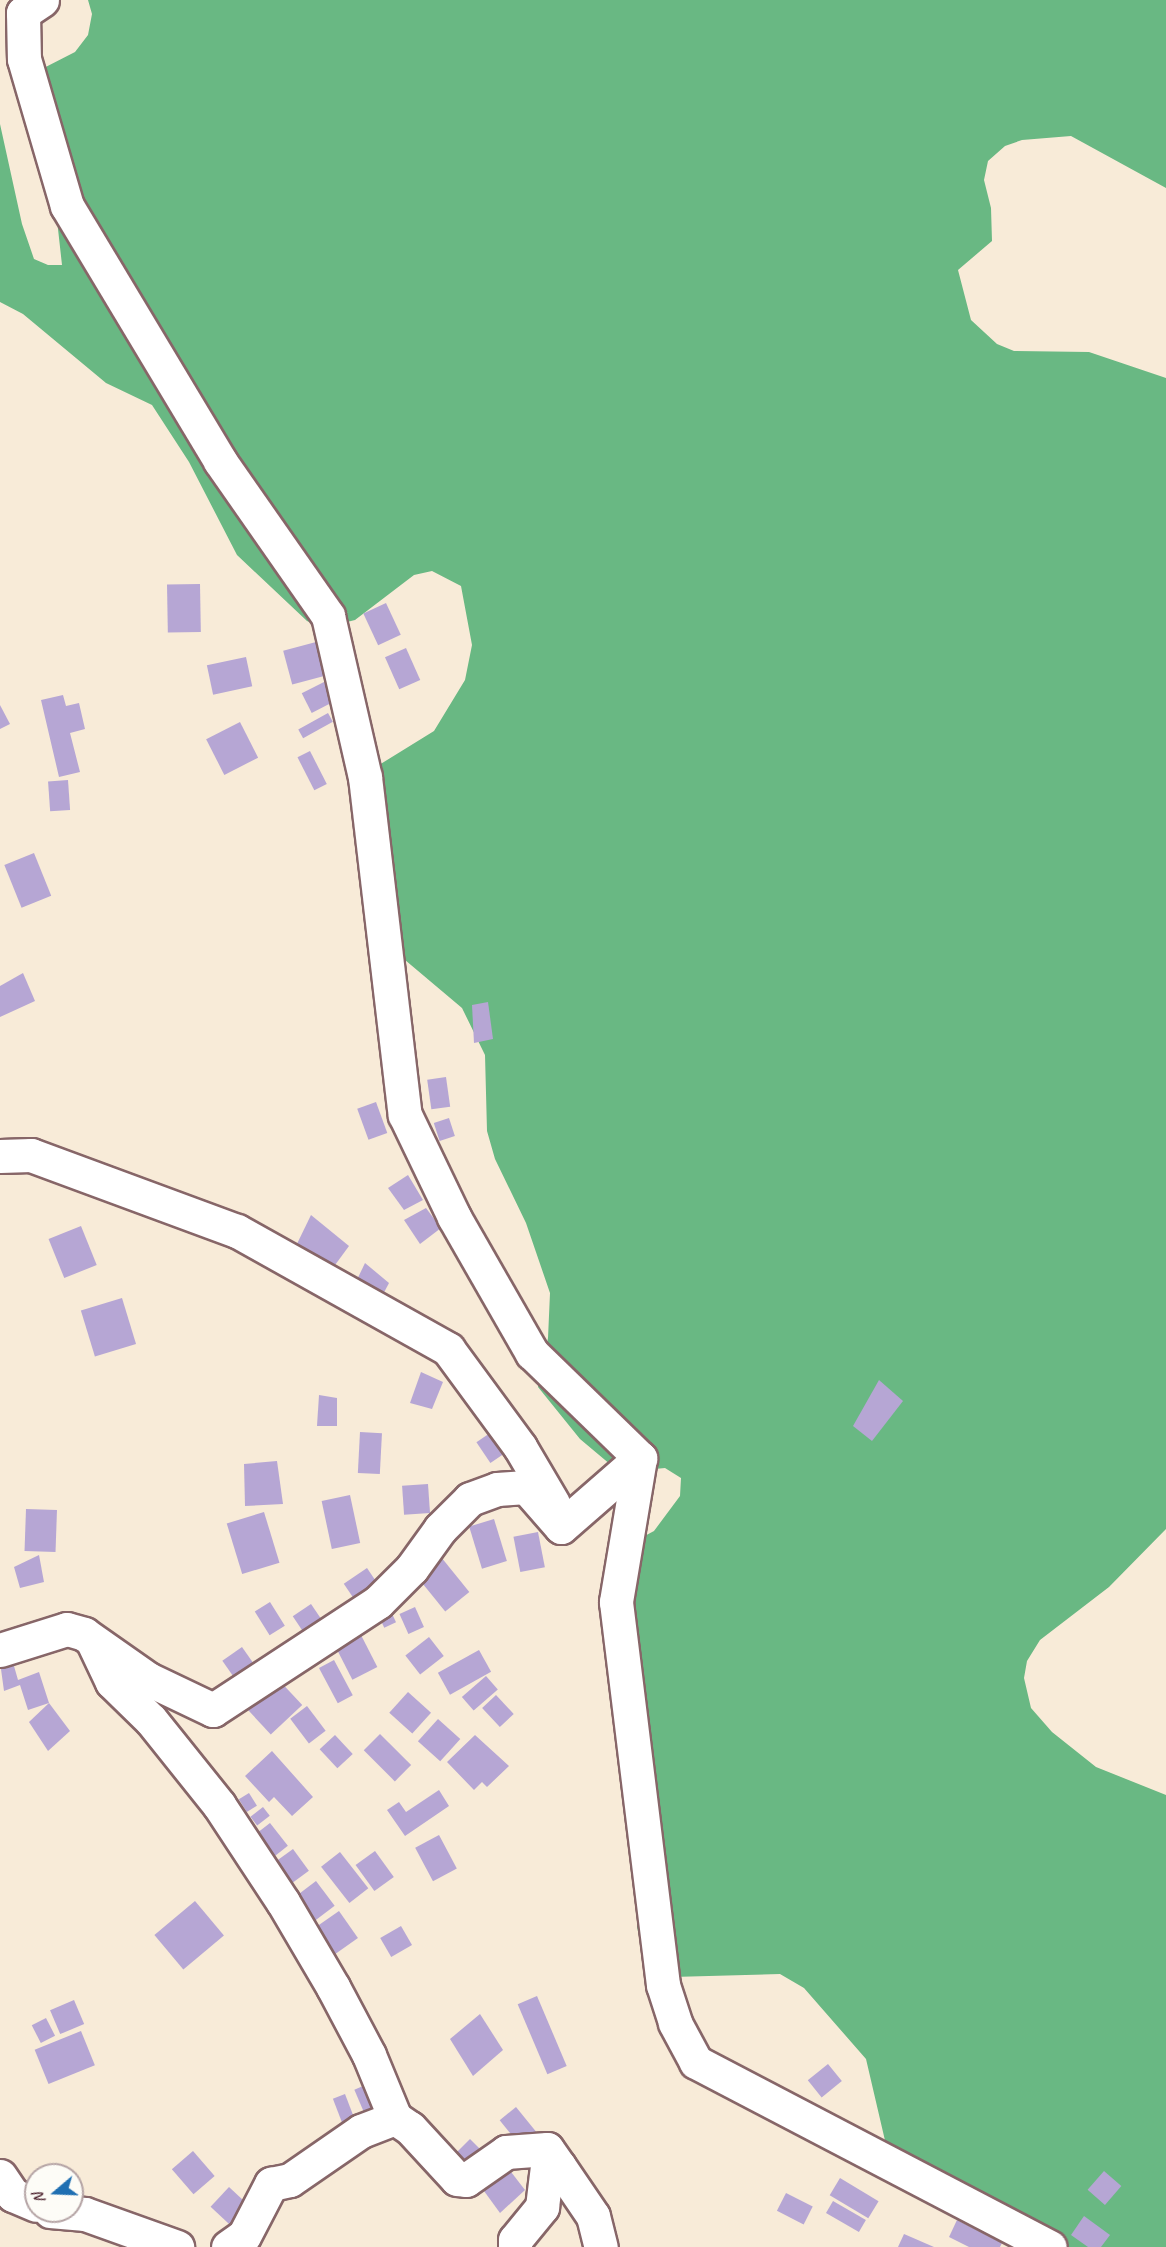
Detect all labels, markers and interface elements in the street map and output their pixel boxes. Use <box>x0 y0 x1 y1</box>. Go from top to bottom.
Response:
north arrow <box>24 2163 84 2223</box>
text: N <box>28 2190 50 2206</box>

